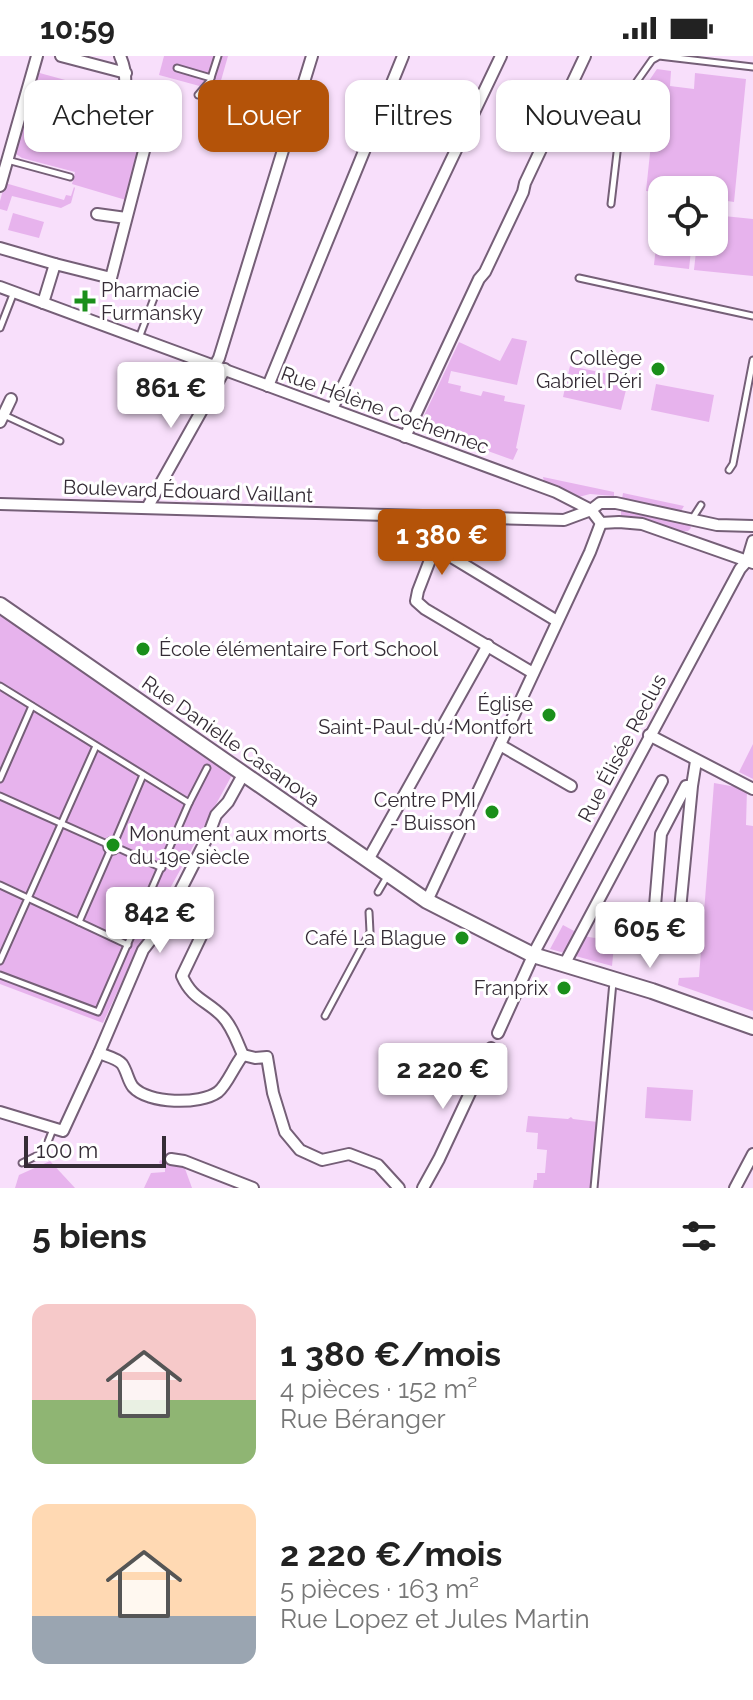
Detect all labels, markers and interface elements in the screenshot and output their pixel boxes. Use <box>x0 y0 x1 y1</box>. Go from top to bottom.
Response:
text: 10:59 <box>40 11 115 46</box>
chip: Acheter <box>24 80 182 152</box>
chip: Louer <box>198 80 329 152</box>
chip: Filtres <box>345 80 480 152</box>
chip: Nouveau <box>496 80 670 152</box>
map controls <box>648 176 728 256</box>
button: locate <box>648 176 728 256</box>
place label: Pharmacie Furmansky <box>101 278 203 325</box>
marker: Pharmacie Furmansky <box>76 292 94 310</box>
place label: Collège Gabriel Péri <box>536 346 642 393</box>
marker: Collège Gabriel Péri <box>649 360 667 378</box>
street label: Rue Hélène Cochennec <box>278 361 492 459</box>
pin: 861 € <box>115 362 227 430</box>
text: 861 € <box>135 373 207 403</box>
street label: Boulevard Édouard Vaillant <box>63 475 314 507</box>
pin: 1 380 € <box>368 509 516 577</box>
text: 1 380 € <box>396 520 488 550</box>
place label: École élémentaire Fort School <box>159 637 438 661</box>
marker: École élémentaire Fort School <box>134 640 152 658</box>
street label: Rue Danielle Casanova <box>137 670 325 812</box>
street label: Rue Élisée Reclus <box>573 670 671 826</box>
place label: Église Saint-Paul-du-Montfort <box>318 692 533 739</box>
marker: Église Saint-Paul-du-Montfort <box>540 706 558 724</box>
place label: Centre PMI - Buisson <box>374 788 476 835</box>
marker: Centre PMI - Buisson <box>483 803 501 821</box>
place label: Monument aux morts du 19e siècle <box>129 822 327 869</box>
marker: Monument aux morts du 19e siècle <box>104 836 122 854</box>
pin: 842 € <box>104 887 216 955</box>
text: 842 € <box>124 898 196 928</box>
pin: 605 € <box>594 902 706 970</box>
text: 605 € <box>613 913 687 943</box>
place label: Café La Blague <box>305 926 446 950</box>
marker: Café La Blague <box>453 929 471 947</box>
place label: Franprix <box>474 976 548 1000</box>
marker: Franprix <box>555 979 573 997</box>
pin: 2 220 € <box>369 1043 517 1111</box>
text: 2 220 € <box>396 1054 490 1084</box>
scale bar <box>24 1132 166 1168</box>
text: 100 m <box>36 1137 98 1163</box>
icon: filters <box>677 1214 721 1258</box>
text: 5 biens <box>32 1216 147 1256</box>
text: 1 380 €/mois <box>280 1334 501 1374</box>
icon: home <box>96 1336 192 1432</box>
text: 4 pièces · 152 m² <box>280 1374 477 1404</box>
text: Rue Béranger <box>280 1404 446 1434</box>
text: 2 220 €/mois <box>280 1534 502 1574</box>
icon: home <box>96 1536 192 1632</box>
text: 5 pièces · 163 m² <box>280 1574 479 1604</box>
text: Rue Lopez et Jules Martin <box>280 1604 590 1634</box>

